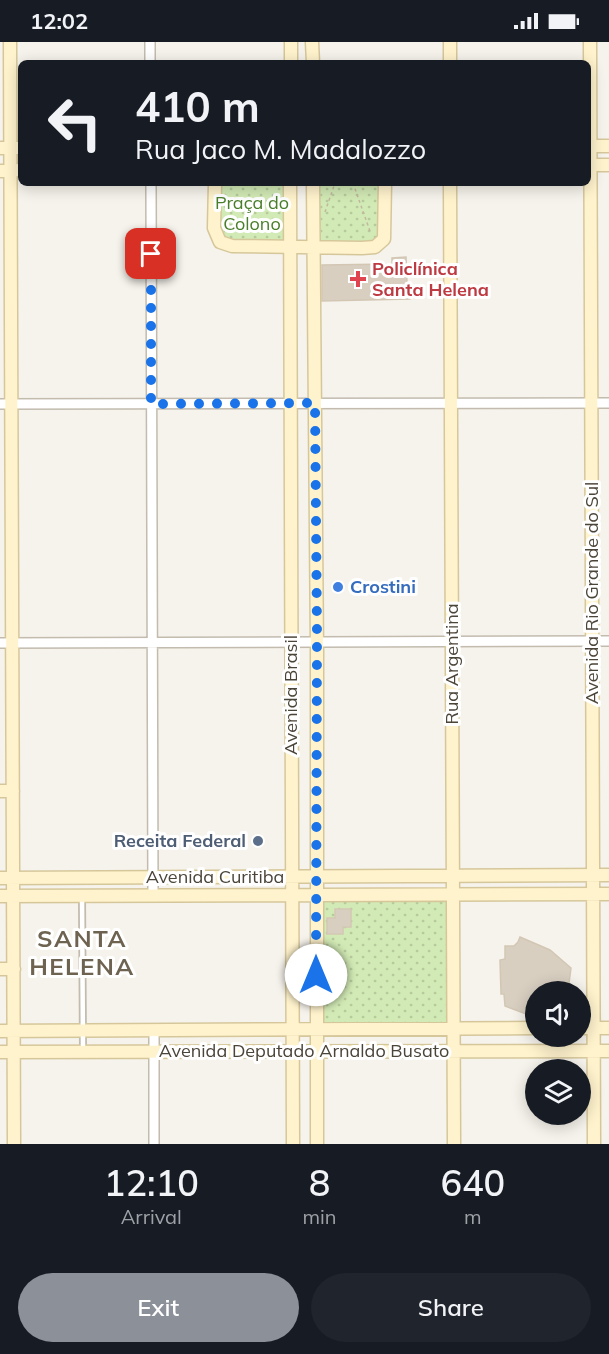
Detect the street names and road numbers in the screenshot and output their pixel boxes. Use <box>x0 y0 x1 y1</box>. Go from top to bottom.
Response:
street label: Avenida Rio Grande do Sul <box>580 482 603 704</box>
street label: Rua Argentina <box>440 603 463 725</box>
street label: Avenida Brasil <box>279 635 302 755</box>
street label: Avenida Curitiba <box>146 865 284 888</box>
street label: Avenida Deputado Arnaldo Busato <box>159 1039 449 1062</box>

